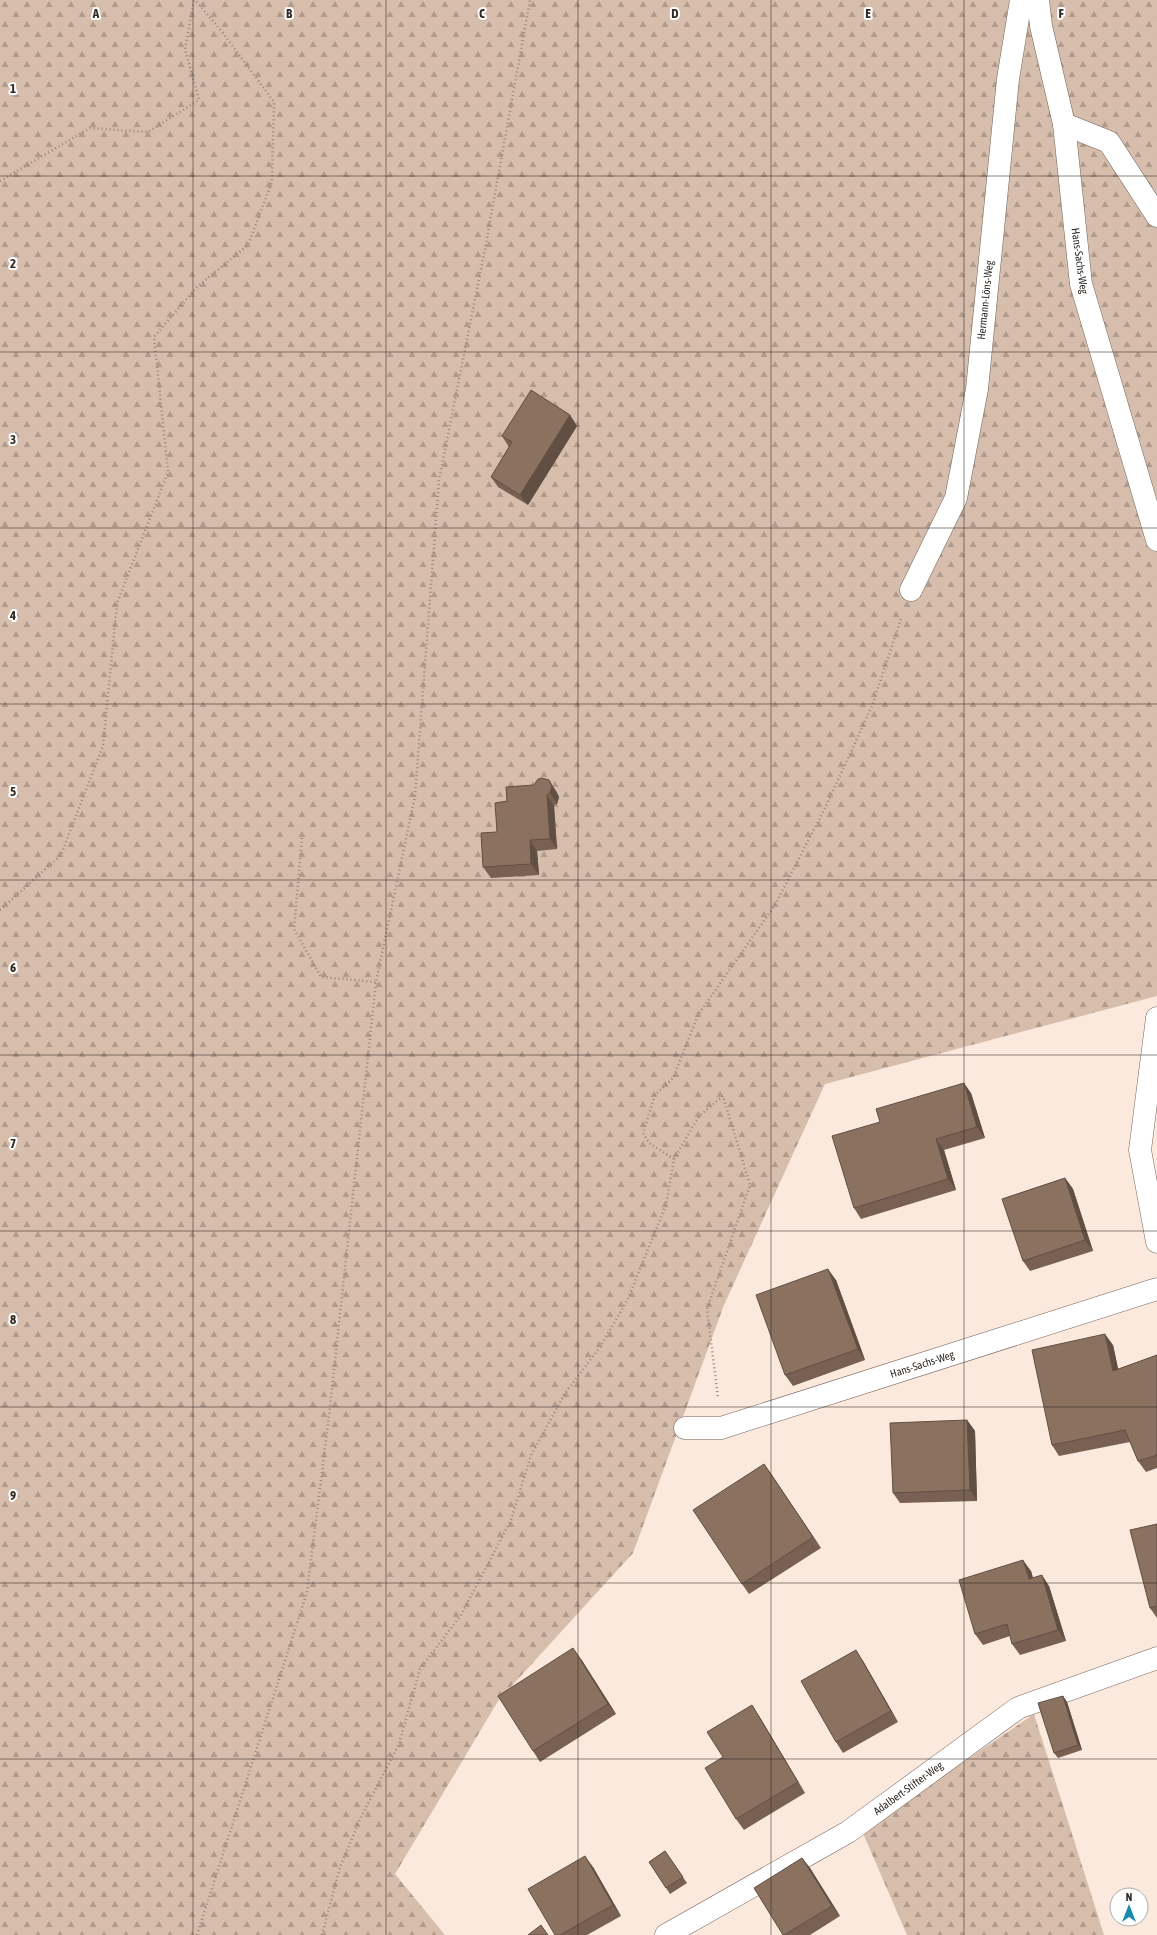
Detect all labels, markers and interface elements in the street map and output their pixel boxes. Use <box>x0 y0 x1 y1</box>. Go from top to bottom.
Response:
text: A <box>92 6 100 21</box>
text: B <box>286 6 293 21</box>
text: C <box>479 6 485 21</box>
text: D <box>671 6 679 21</box>
text: E <box>865 6 871 21</box>
text: F <box>1058 6 1064 21</box>
text: 1 <box>10 81 16 96</box>
street label: Hans-Sachs-Weg <box>1069 227 1091 295</box>
text: 2 <box>10 256 16 271</box>
street label: Hermann-Löns-Weg <box>975 259 995 340</box>
text: 3 <box>10 432 16 447</box>
text: 4 <box>9 608 16 623</box>
text: 5 <box>10 784 16 799</box>
text: 6 <box>10 960 16 975</box>
text: 7 <box>10 1136 16 1151</box>
text: 8 <box>10 1312 16 1327</box>
street label: Hans-Sachs-Weg <box>888 1348 956 1380</box>
text: 9 <box>10 1488 16 1503</box>
street label: Adalbert-Stifter-Weg <box>871 1759 945 1817</box>
north arrow <box>1109 1887 1149 1927</box>
text: N <box>1126 1891 1132 1903</box>

